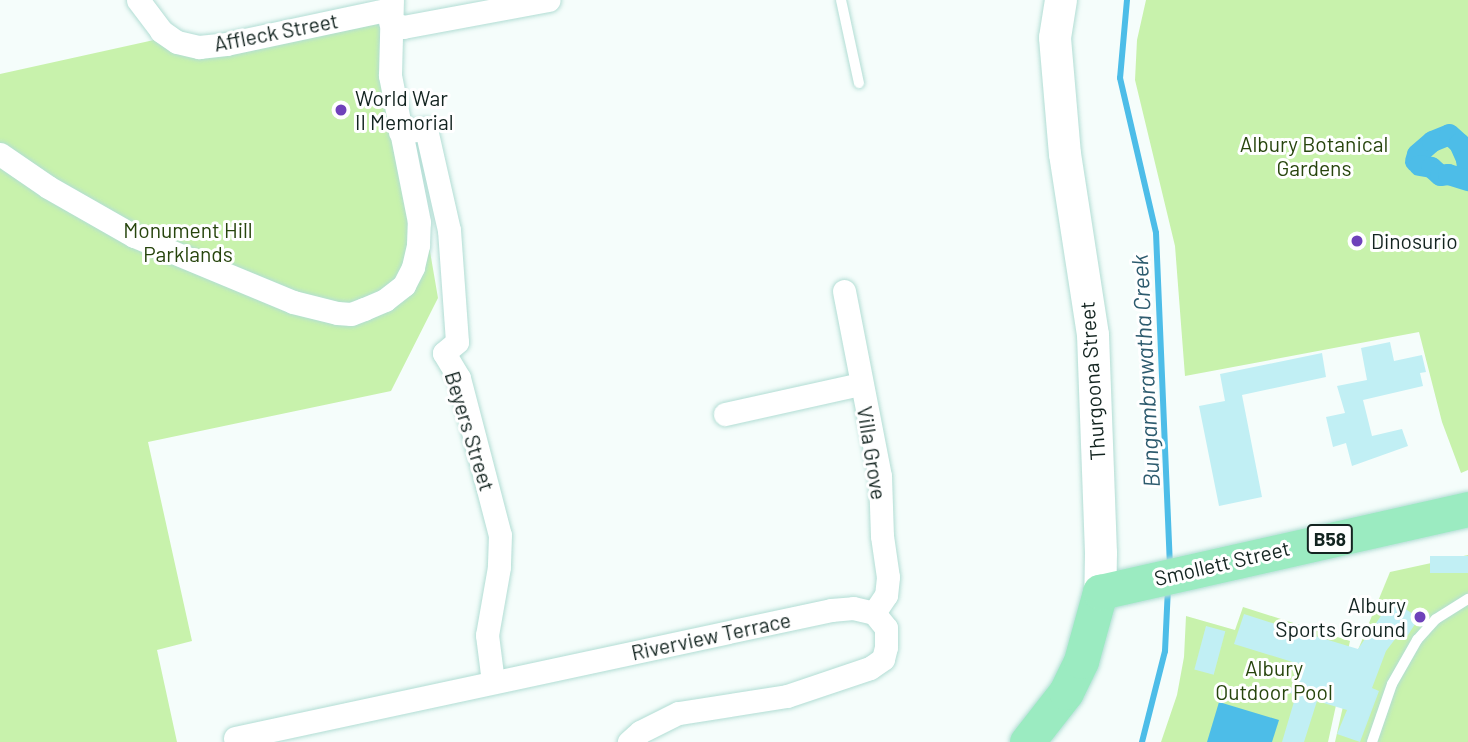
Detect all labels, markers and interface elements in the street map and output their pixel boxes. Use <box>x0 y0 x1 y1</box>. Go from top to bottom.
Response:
street label: Affleck Street <box>212 8 340 56</box>
place label: World War II Memorial <box>355 85 454 135</box>
marker: World War II Memorial <box>333 102 349 118</box>
park label: Albury Botanical Gardens <box>1240 131 1388 181</box>
park label: Monument Hill Parklands <box>123 217 253 267</box>
place label: Dinosurio <box>1371 228 1458 254</box>
marker: Dinosurio <box>1349 233 1365 249</box>
water label: Bungambrawatha Creek <box>1125 254 1165 488</box>
street label: Thurgoona Street <box>1074 301 1110 461</box>
street label: Beyers Street <box>440 368 500 494</box>
street label: Villa Grove <box>852 404 892 502</box>
road number: B58 <box>1306 524 1354 554</box>
street label: Smollett Street <box>1152 535 1292 591</box>
place label: Albury Sports Ground <box>1275 592 1406 642</box>
street label: Riverview Terrace <box>629 607 793 665</box>
marker: Albury Sports Ground <box>1412 609 1428 625</box>
park label: Albury Outdoor Pool <box>1215 655 1333 705</box>

